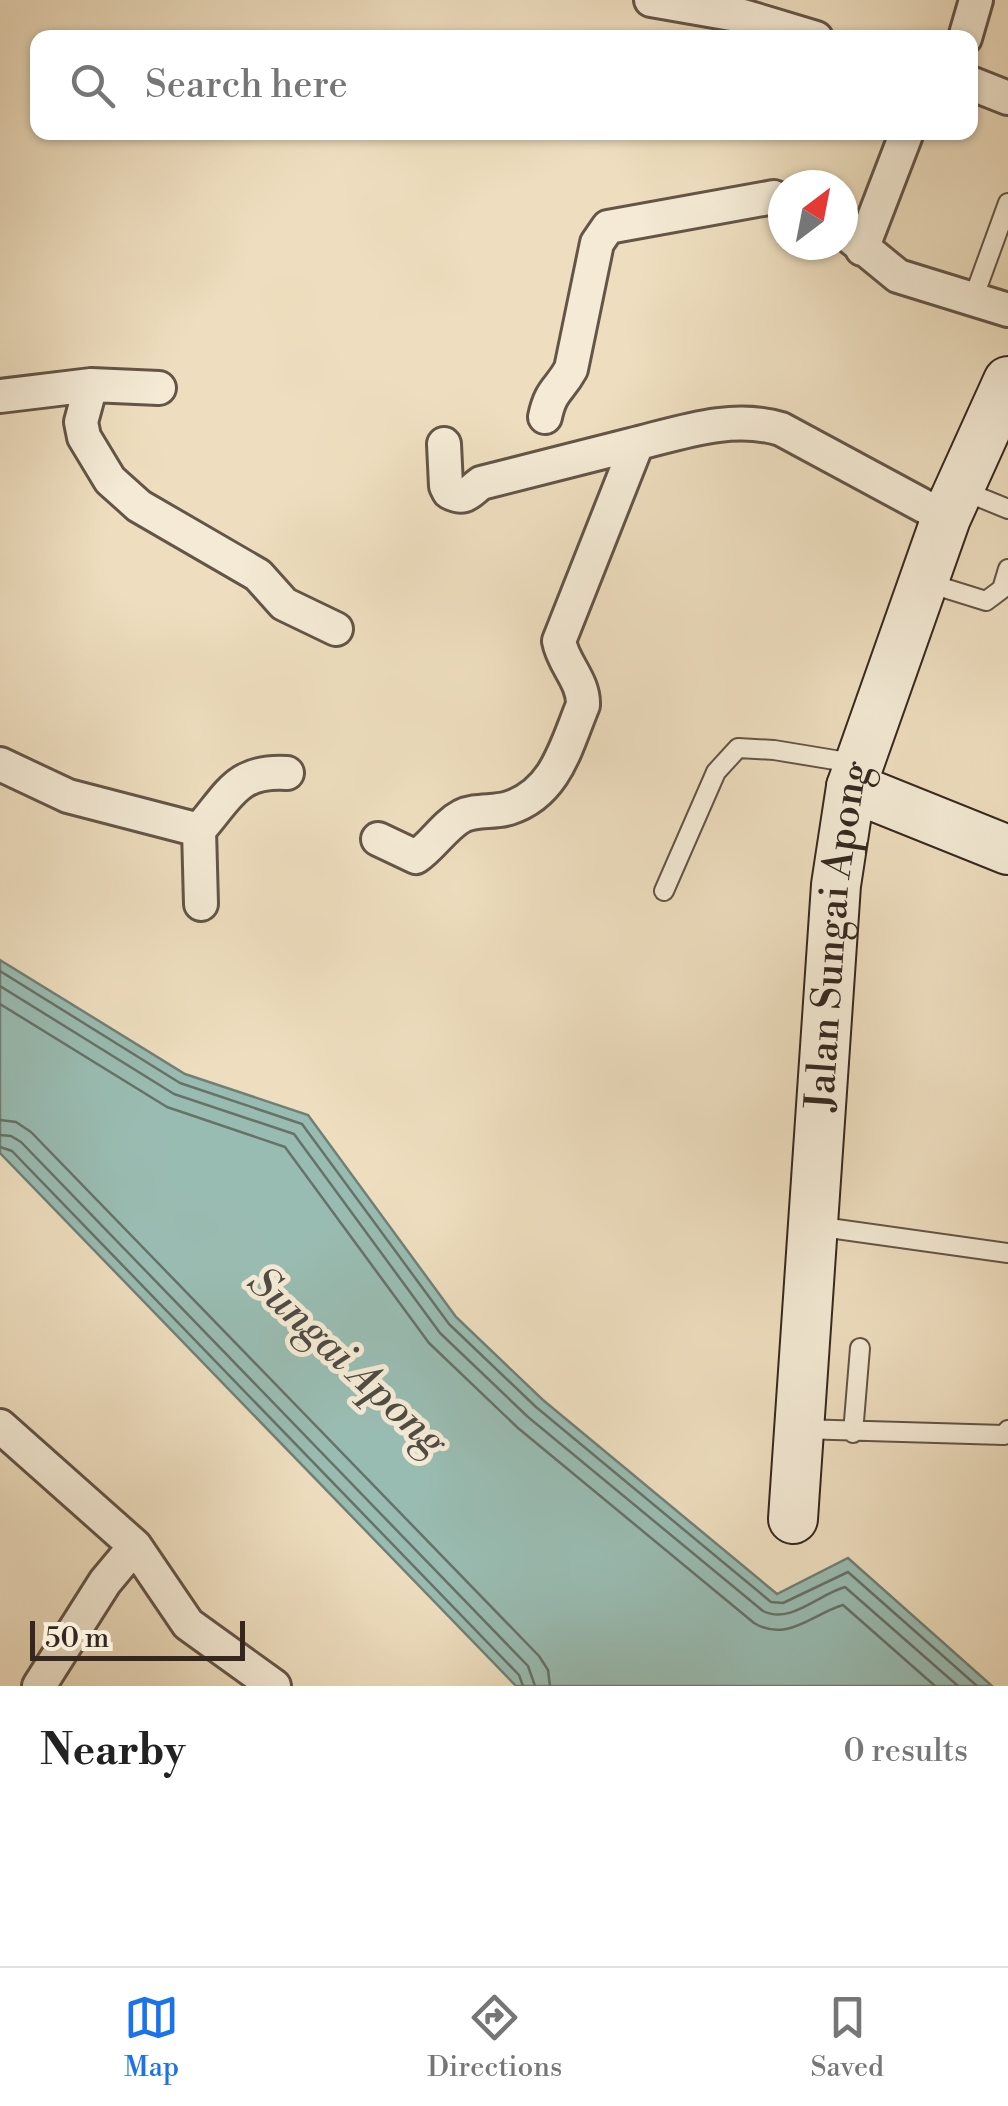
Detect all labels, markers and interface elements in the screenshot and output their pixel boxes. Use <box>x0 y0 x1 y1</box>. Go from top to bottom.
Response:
search box <box>30 30 978 140</box>
icon: search <box>65 58 120 113</box>
text: Search here <box>145 62 348 109</box>
north arrow <box>768 170 858 260</box>
street label: Jalan Sungai Apong <box>796 754 884 1114</box>
water label: Sungai Apong <box>236 1256 459 1469</box>
scale bar <box>30 1616 245 1660</box>
text: 50 m <box>45 1621 109 1656</box>
text: Nearby <box>40 1725 185 1778</box>
text: 0 results <box>843 1731 968 1771</box>
tab: Map <box>124 1990 179 2085</box>
tab: Directions <box>427 1990 562 2085</box>
tab: Saved <box>810 1990 884 2085</box>

